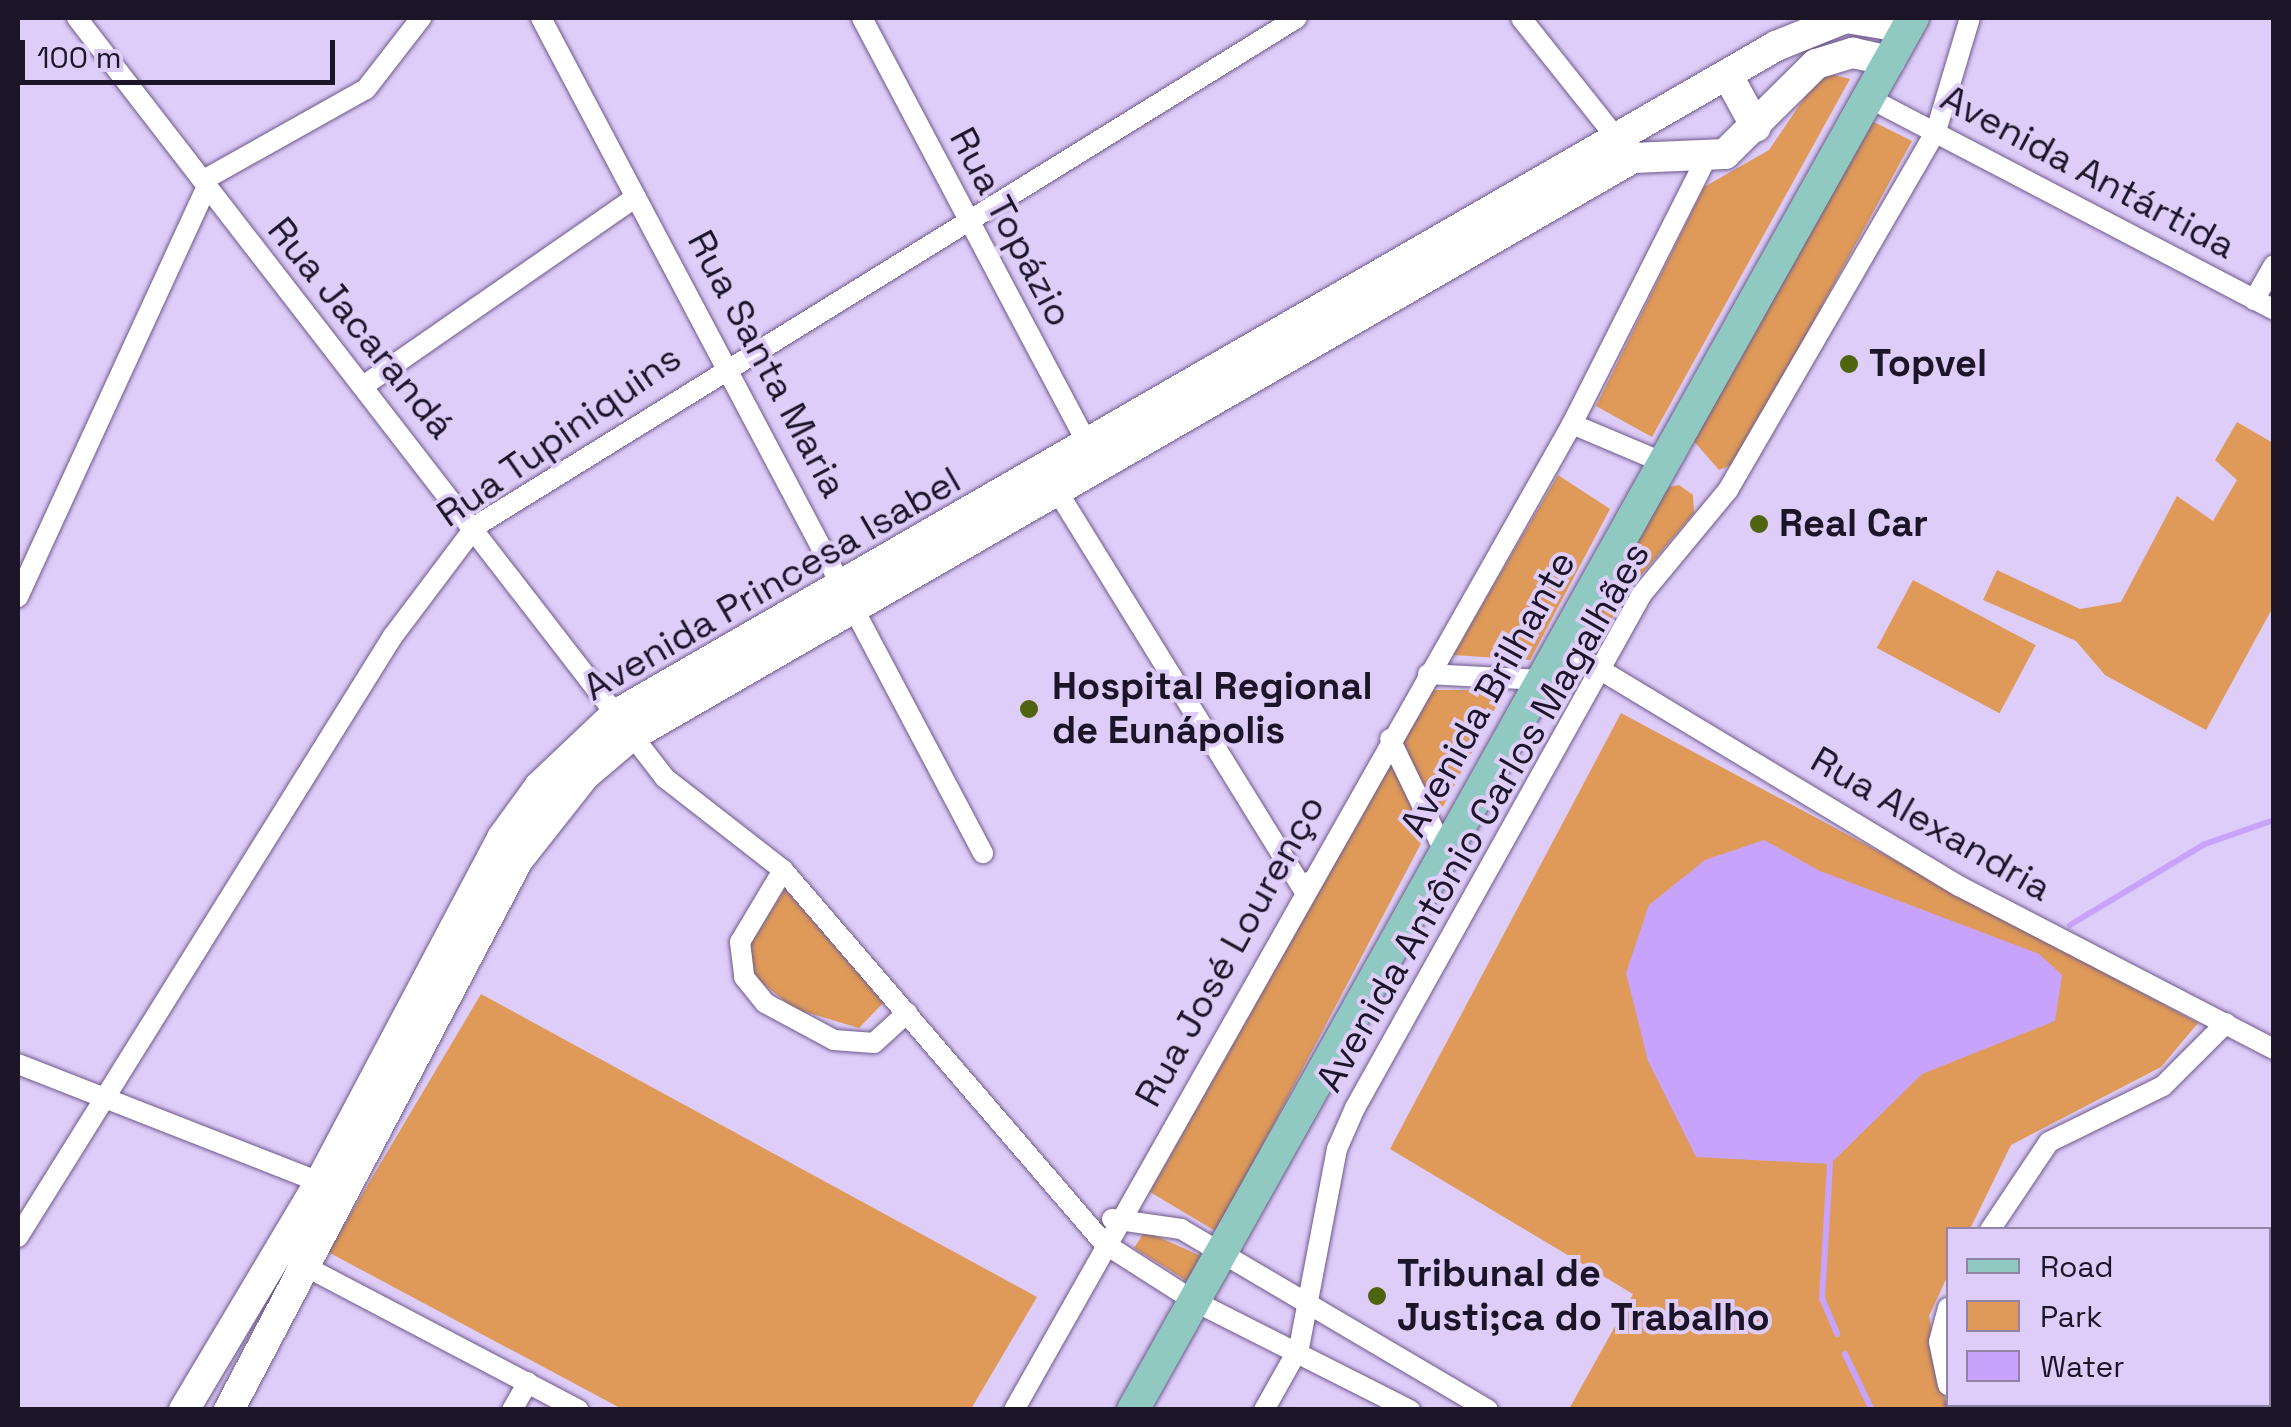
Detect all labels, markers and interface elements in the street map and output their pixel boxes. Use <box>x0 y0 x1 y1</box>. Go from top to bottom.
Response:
scale bar <box>25 20 340 82</box>
text: 100 m <box>37 38 122 77</box>
street label: Avenida Antártida <box>1933 75 2243 269</box>
street label: Rua Topázio <box>939 119 1083 335</box>
street label: Rua Jacarandá <box>258 208 464 448</box>
street label: Rua Santa Maria <box>677 223 857 505</box>
street label: Rua Tupiniquins <box>428 335 690 537</box>
place label: Topvel <box>1869 341 1987 387</box>
marker: Topvel <box>1838 353 1860 375</box>
street label: Avenida Princesa Isabel <box>575 457 969 711</box>
place label: Real Car <box>1779 501 1928 547</box>
marker: Real Car <box>1748 513 1770 535</box>
street label: Avenida Antônio Carlos Magalhães <box>1306 534 1660 1100</box>
street label: Avenida Brilhante <box>1391 543 1585 845</box>
place label: Hospital Regional de Eunápolis <box>1052 664 1373 754</box>
marker: Hospital Regional de Eunápolis <box>1016 696 1042 722</box>
street label: Rua Alexandria <box>1802 737 2060 911</box>
street label: Rua José Lourenço <box>1125 787 1335 1115</box>
legend <box>1946 1227 2271 1407</box>
text: Road <box>2040 1247 2114 1286</box>
place label: Tribunal de Justi;ca do Trabalho <box>1397 1251 1771 1340</box>
marker: Tribunal de Justi;ca do Trabalho <box>1366 1285 1388 1307</box>
text: Park <box>2040 1297 2102 1336</box>
text: Water <box>2040 1347 2125 1386</box>

